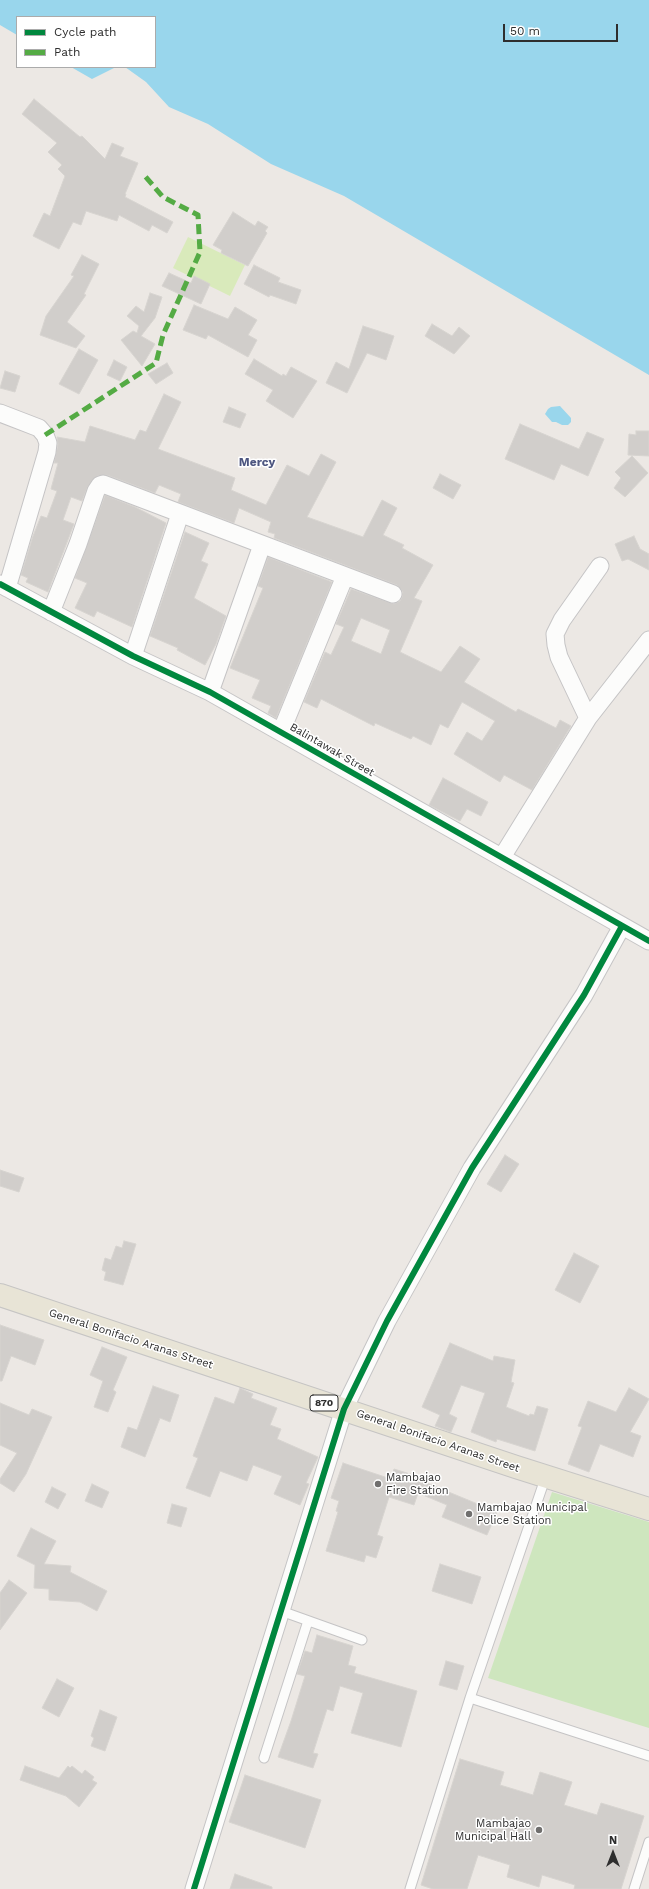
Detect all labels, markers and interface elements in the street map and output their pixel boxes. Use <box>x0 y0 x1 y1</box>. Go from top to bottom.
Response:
legend <box>16 16 156 68</box>
scale bar <box>505 16 620 42</box>
text: 50 m <box>510 24 540 38</box>
text: Cycle path <box>54 25 116 39</box>
text: Path <box>54 45 80 59</box>
district label: Mercy <box>239 455 275 469</box>
street label: Balintawak Street <box>287 720 377 780</box>
street label: General Bonifacio Aranas Street <box>47 1306 215 1372</box>
road number: 870 <box>310 1395 338 1411</box>
street label: General Bonifacio Aranas Street <box>355 1407 521 1475</box>
place label: Mambajao Fire Station <box>386 1471 449 1497</box>
marker: Mambajao Fire Station <box>373 1479 383 1489</box>
place label: Mambajao Municipal Police Station <box>477 1501 587 1527</box>
marker: Mambajao Municipal Police Station <box>464 1509 474 1519</box>
place label: Mambajao Municipal Hall <box>455 1817 531 1843</box>
marker: Mambajao Municipal Hall <box>534 1825 544 1835</box>
north arrow <box>593 1833 633 1873</box>
text: N <box>609 1834 617 1847</box>

